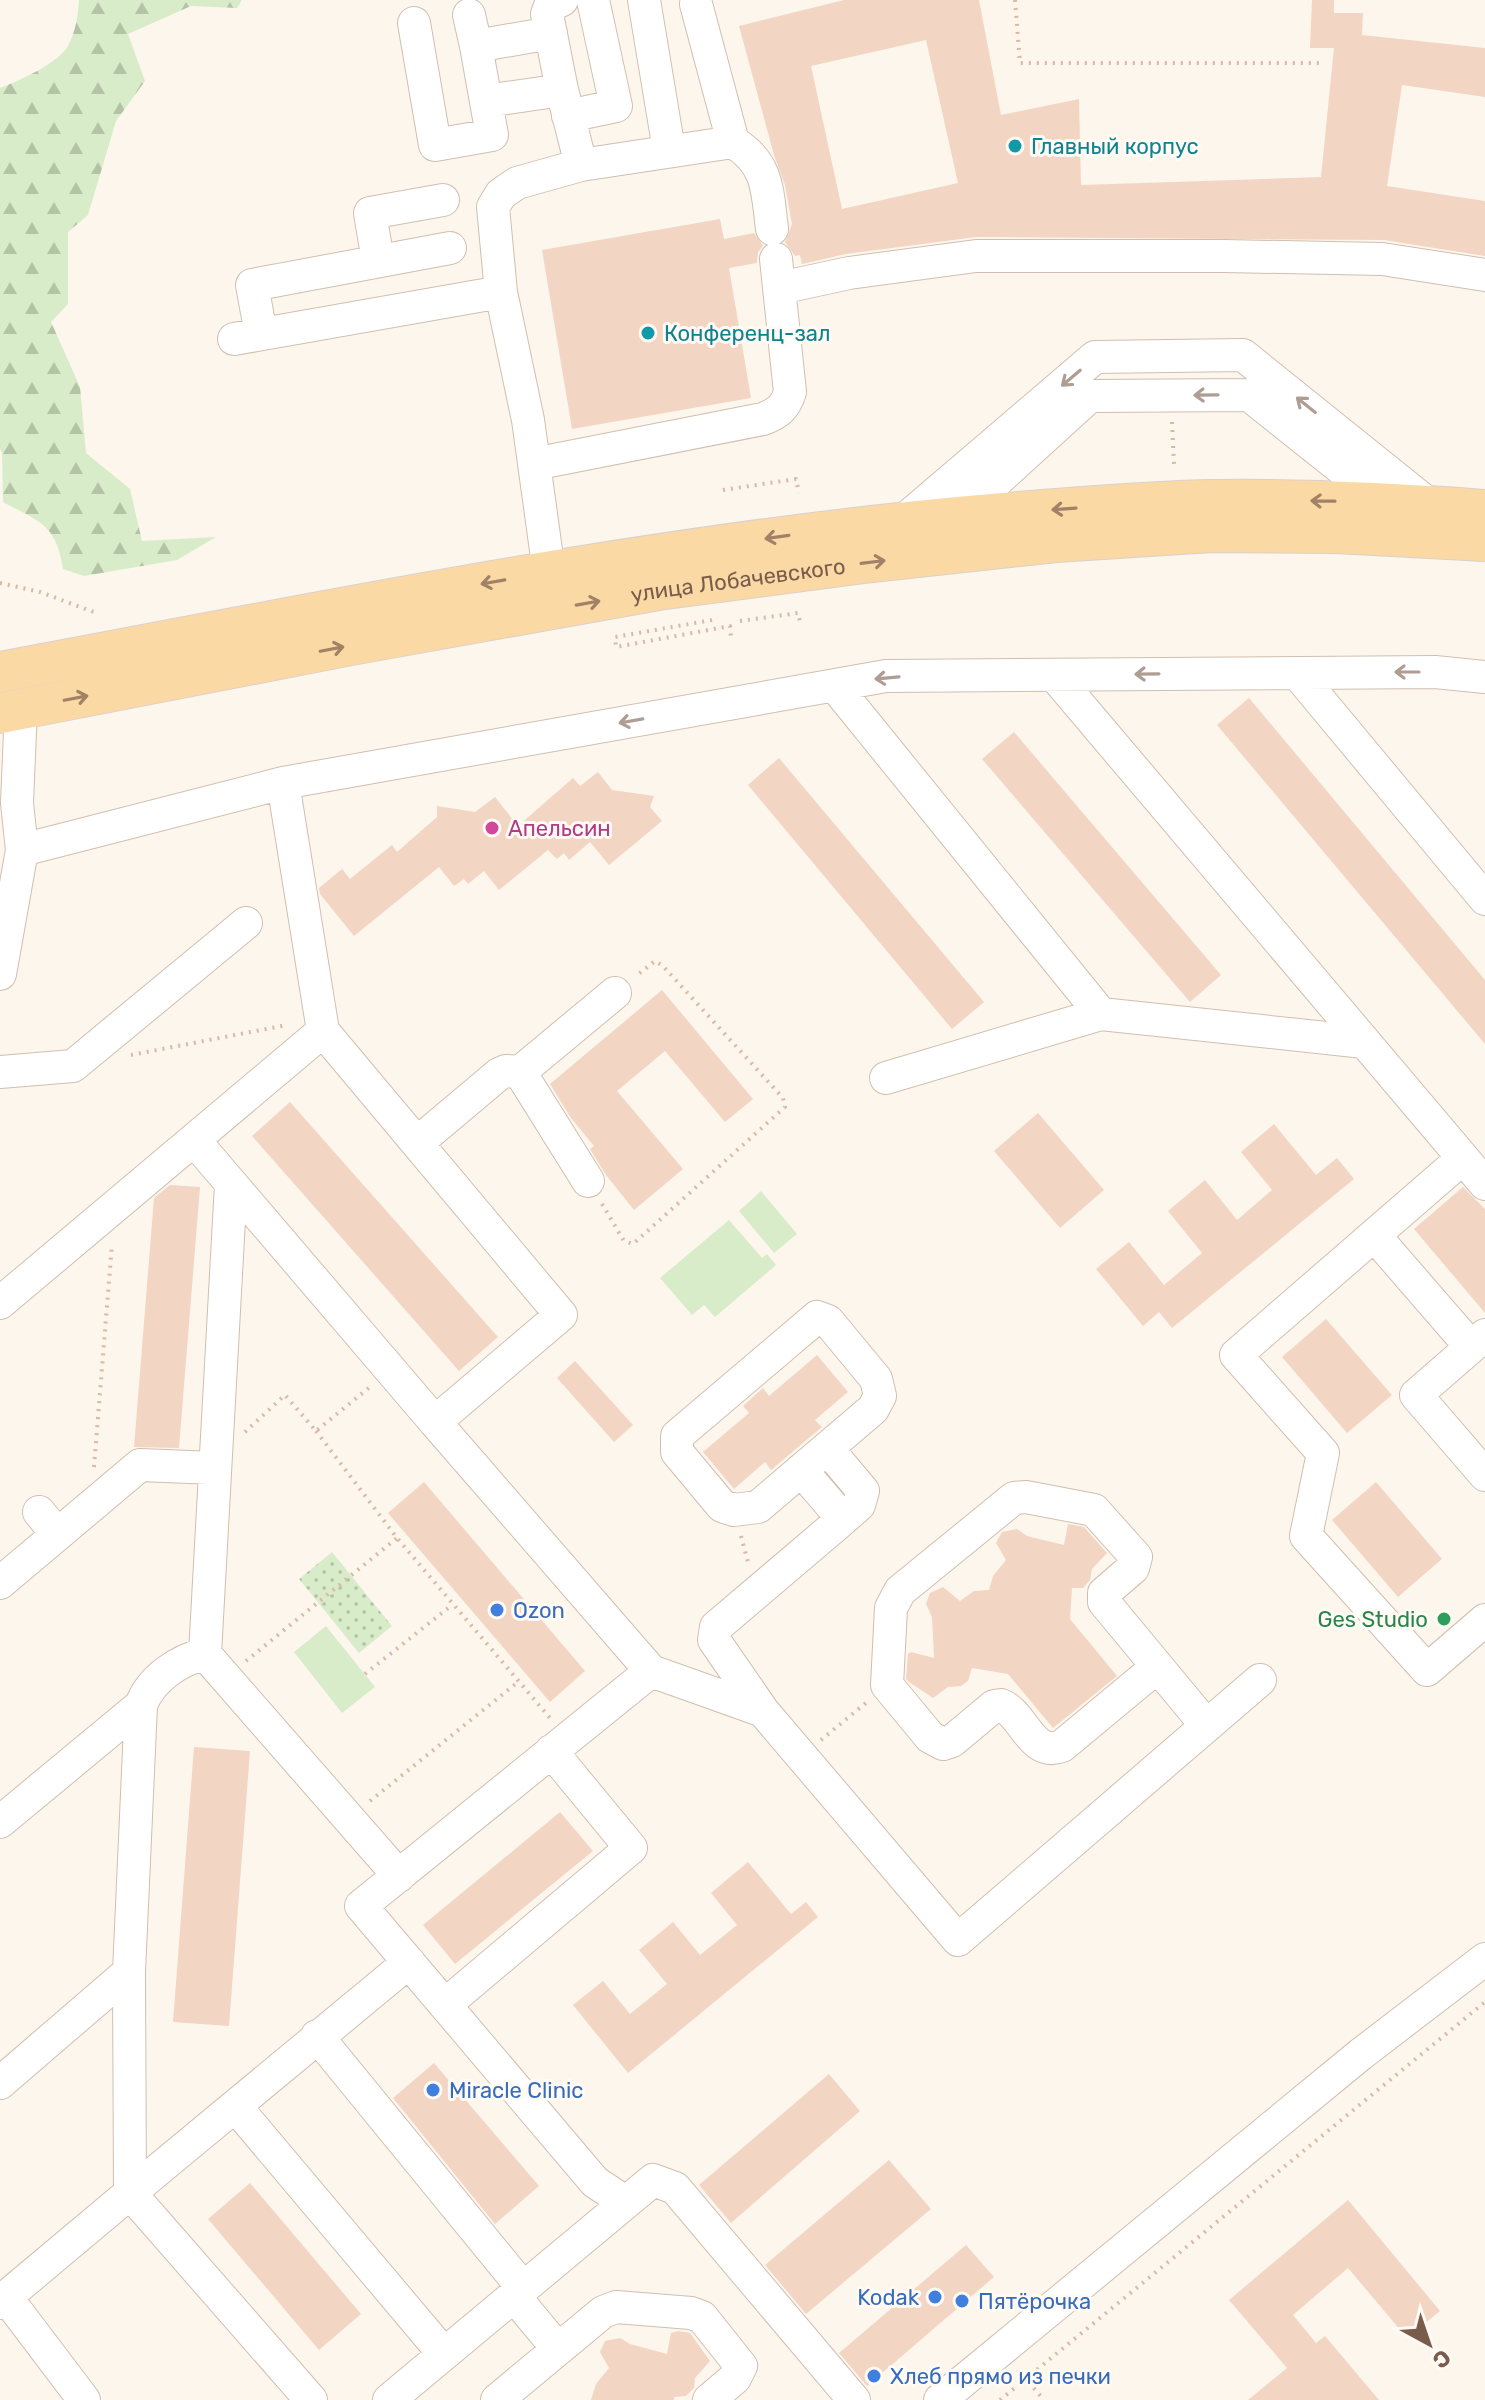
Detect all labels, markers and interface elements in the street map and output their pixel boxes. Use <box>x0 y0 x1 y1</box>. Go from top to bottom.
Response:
place label: Главный корпус <box>1031 133 1199 160</box>
marker: Главный корпус <box>1006 137 1024 155</box>
place label: Конференц-зал <box>664 320 831 347</box>
marker: Конференц-зал <box>639 324 657 342</box>
one-way arrow <box>1061 368 1082 386</box>
one-way arrow <box>1193 387 1220 403</box>
one-way arrow <box>1296 396 1317 414</box>
one-way arrow <box>1310 494 1337 509</box>
one-way arrow <box>1051 502 1078 517</box>
one-way arrow <box>764 530 791 545</box>
street label: улица Лобачевского <box>628 552 847 608</box>
one-way arrow <box>859 555 886 570</box>
one-way arrow <box>480 575 506 590</box>
one-way arrow <box>574 594 600 609</box>
one-way arrow <box>319 641 344 656</box>
one-way arrow <box>1394 664 1421 680</box>
one-way arrow <box>1134 666 1161 682</box>
one-way arrow <box>874 670 901 685</box>
one-way arrow <box>63 689 89 704</box>
one-way arrow <box>619 715 644 730</box>
place label: Апельсин <box>508 815 611 842</box>
marker: Апельсин <box>483 819 501 837</box>
place label: Ozon <box>513 1597 565 1624</box>
marker: Ozon <box>488 1601 506 1619</box>
place label: Ges Studio <box>1318 1606 1428 1633</box>
marker: Ges Studio <box>1435 1610 1453 1628</box>
place label: Miracle Clinic <box>449 2077 583 2104</box>
marker: Miracle Clinic <box>424 2081 442 2099</box>
place label: Kodak <box>857 2284 920 2311</box>
marker: Kodak <box>926 2288 944 2306</box>
place label: Пятёрочка <box>978 2288 1091 2315</box>
marker: Пятёрочка <box>953 2292 971 2310</box>
north arrow <box>1389 2304 1469 2384</box>
text: С <box>1427 2344 1456 2374</box>
place label: Хлеб прямо из печки <box>890 2363 1111 2390</box>
marker: Хлеб прямо из печки <box>865 2367 883 2385</box>

